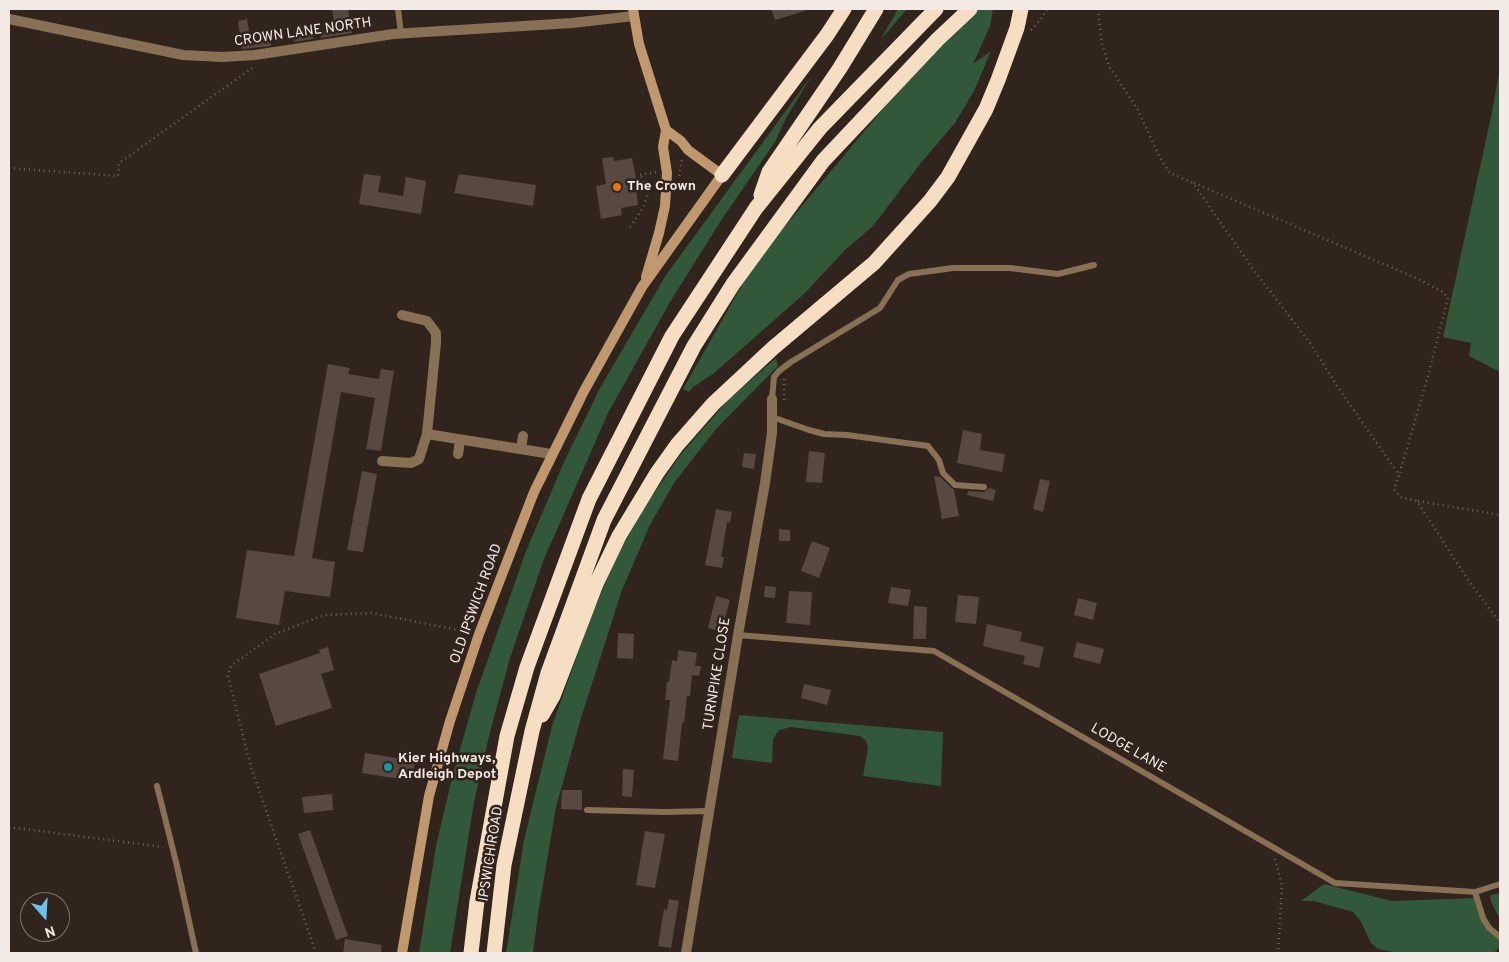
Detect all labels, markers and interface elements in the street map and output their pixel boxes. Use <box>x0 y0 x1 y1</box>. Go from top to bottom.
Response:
street label: CROWN LANE NORTH <box>233 15 373 51</box>
place label: The Crown <box>627 179 696 195</box>
marker: The Crown <box>611 181 623 193</box>
street label: OLD IPSWICH ROAD <box>447 542 507 666</box>
street label: TURNPIKE CLOSE <box>701 616 735 732</box>
street label: LODGE LANE <box>1087 721 1169 777</box>
place label: Kier Highways, Ardleigh Depot <box>398 751 496 784</box>
marker: Kier Highways, Ardleigh Depot <box>382 761 394 773</box>
street label: IPSWICH ROAD <box>476 805 508 903</box>
north arrow <box>20 892 70 942</box>
text: N <box>42 921 57 940</box>

